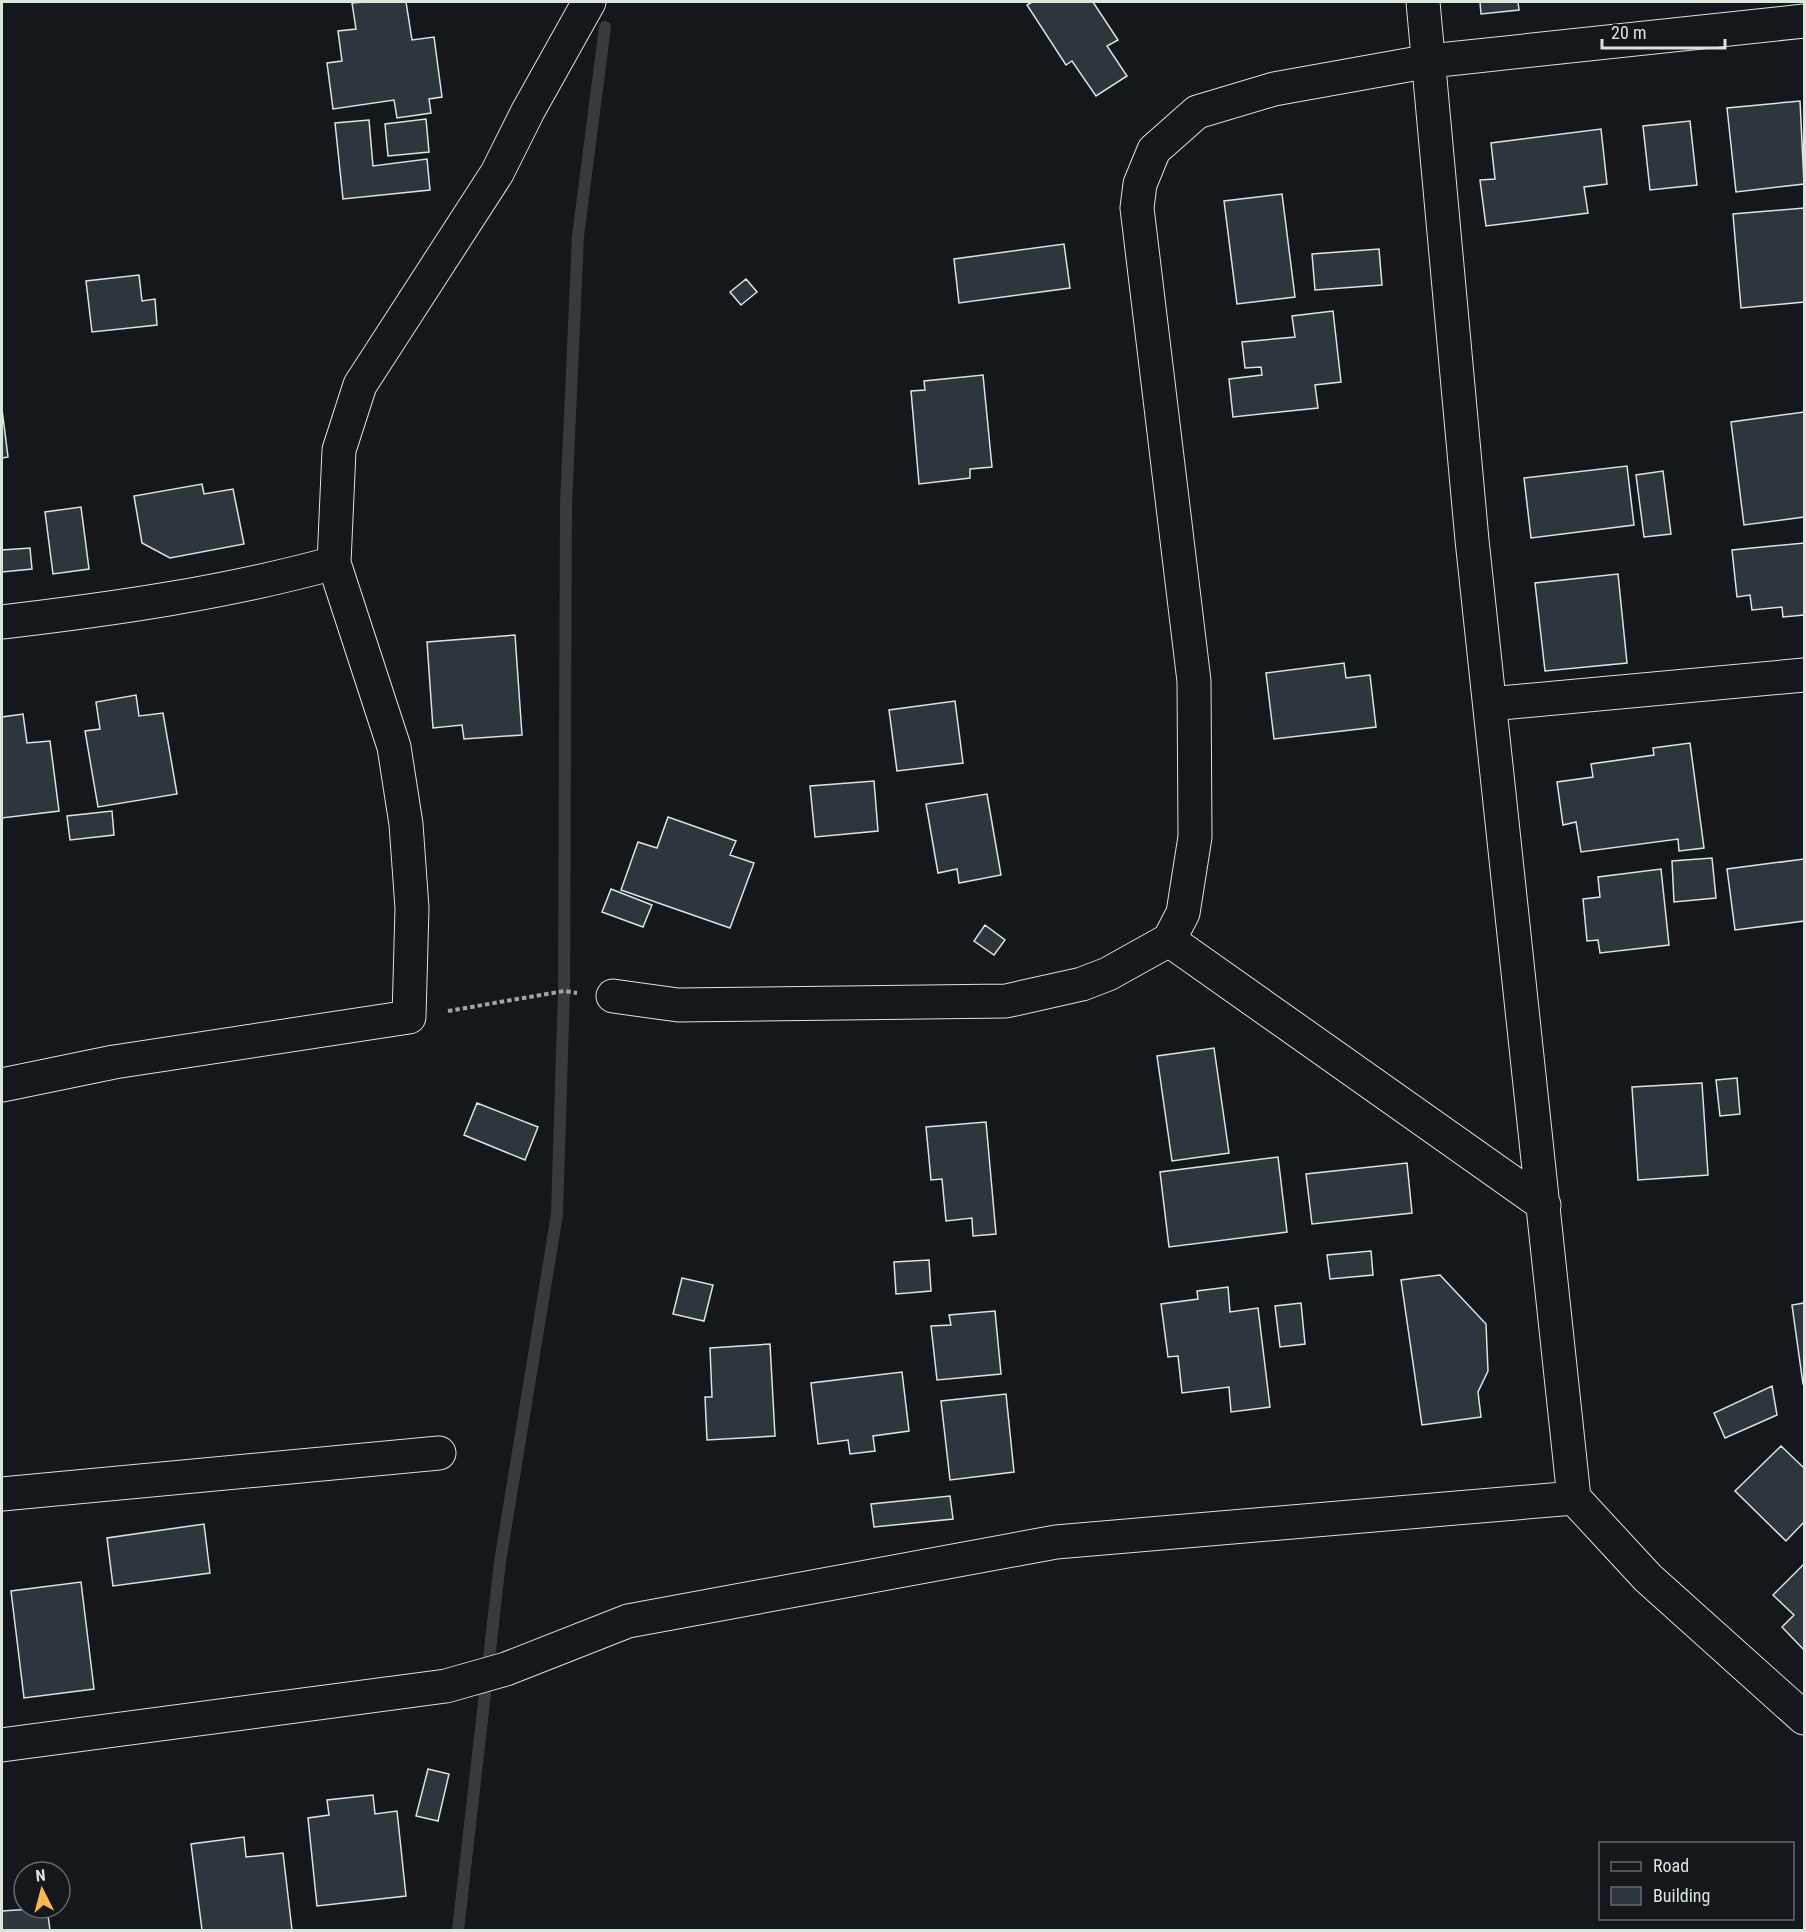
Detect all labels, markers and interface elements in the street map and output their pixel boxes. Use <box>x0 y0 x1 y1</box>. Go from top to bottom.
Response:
scale bar <box>1602 12 1725 50</box>
text: 20 m <box>1611 22 1646 43</box>
legend <box>1599 1842 1794 1920</box>
text: Road <box>1653 1855 1689 1876</box>
north arrow <box>12 1860 72 1920</box>
text: N <box>35 1866 46 1886</box>
text: Building <box>1653 1885 1710 1906</box>

